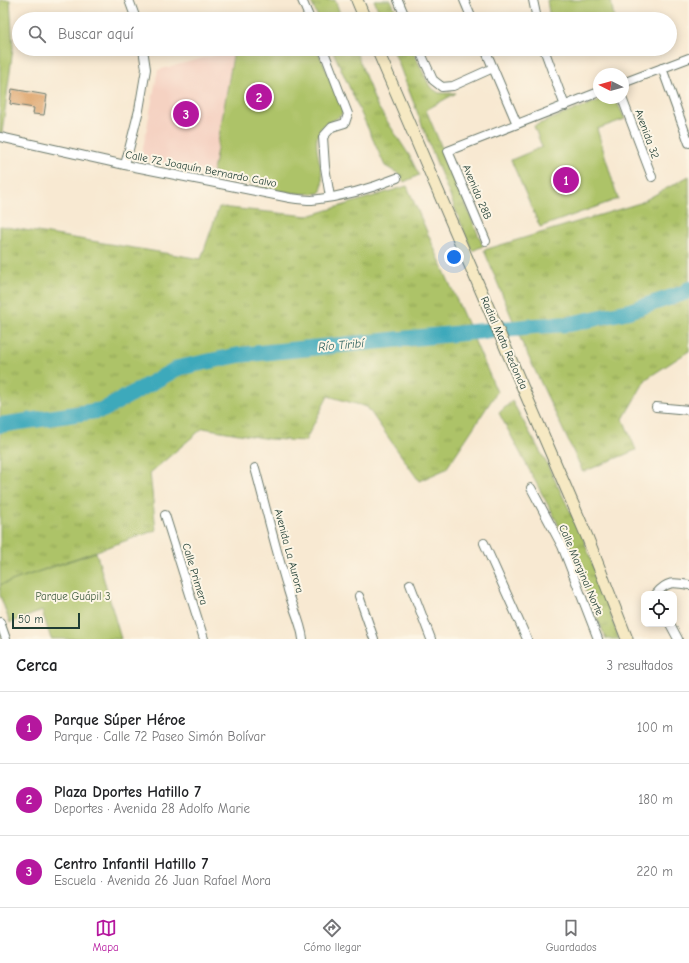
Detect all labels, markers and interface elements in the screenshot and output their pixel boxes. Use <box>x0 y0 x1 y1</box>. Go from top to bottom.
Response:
search box <box>12 12 677 56</box>
icon: search <box>26 23 48 45</box>
text: Buscar aquí <box>58 25 134 43</box>
north arrow <box>593 68 629 104</box>
pin: 2 <box>246 82 272 112</box>
pin: 3 <box>173 99 199 129</box>
street label: Avenida 32 <box>632 108 662 161</box>
street label: Calle 72 Joaquín Bernardo Calvo <box>124 148 278 190</box>
street label: Avenida 28B <box>460 163 494 222</box>
pin: 1 <box>553 165 579 195</box>
your location <box>444 247 464 267</box>
street label: Radial Mata Redonda <box>478 294 530 392</box>
water label: Río Tiribí <box>318 336 366 354</box>
street label: Avenida La Aurora <box>272 508 306 594</box>
street label: Calle Marginal Norte <box>556 523 606 618</box>
street label: Calle Primera <box>179 542 211 606</box>
park label: Parque Guápil 3 <box>35 590 111 603</box>
map controls <box>641 591 677 627</box>
button: locate <box>641 591 677 627</box>
scale bar <box>12 611 80 630</box>
text: 50 m <box>18 613 43 626</box>
text: Cerca <box>16 656 58 675</box>
text: 3 resultados <box>607 658 673 673</box>
text: Parque Súper Héroe <box>54 711 185 729</box>
text: 1 <box>26 720 32 735</box>
text: 100 m <box>637 720 673 735</box>
text: Parque · Calle 72 Paseo Simón Bolívar <box>54 729 265 744</box>
text: Plaza Dportes Hatillo 7 <box>54 783 201 801</box>
text: 2 <box>26 792 32 807</box>
text: 180 m <box>638 792 673 807</box>
text: Deportes · Avenida 28 Adolfo Marie <box>54 801 250 816</box>
text: Centro Infantil Hatillo 7 <box>54 855 208 873</box>
text: 3 <box>26 864 32 879</box>
text: 220 m <box>636 864 673 879</box>
text: Escuela · Avenida 26 Juan Rafael Mora <box>54 873 271 888</box>
tab: Mapa <box>92 917 119 954</box>
tab: Cómo llegar <box>304 917 361 954</box>
tab: Guardados <box>546 917 597 954</box>

